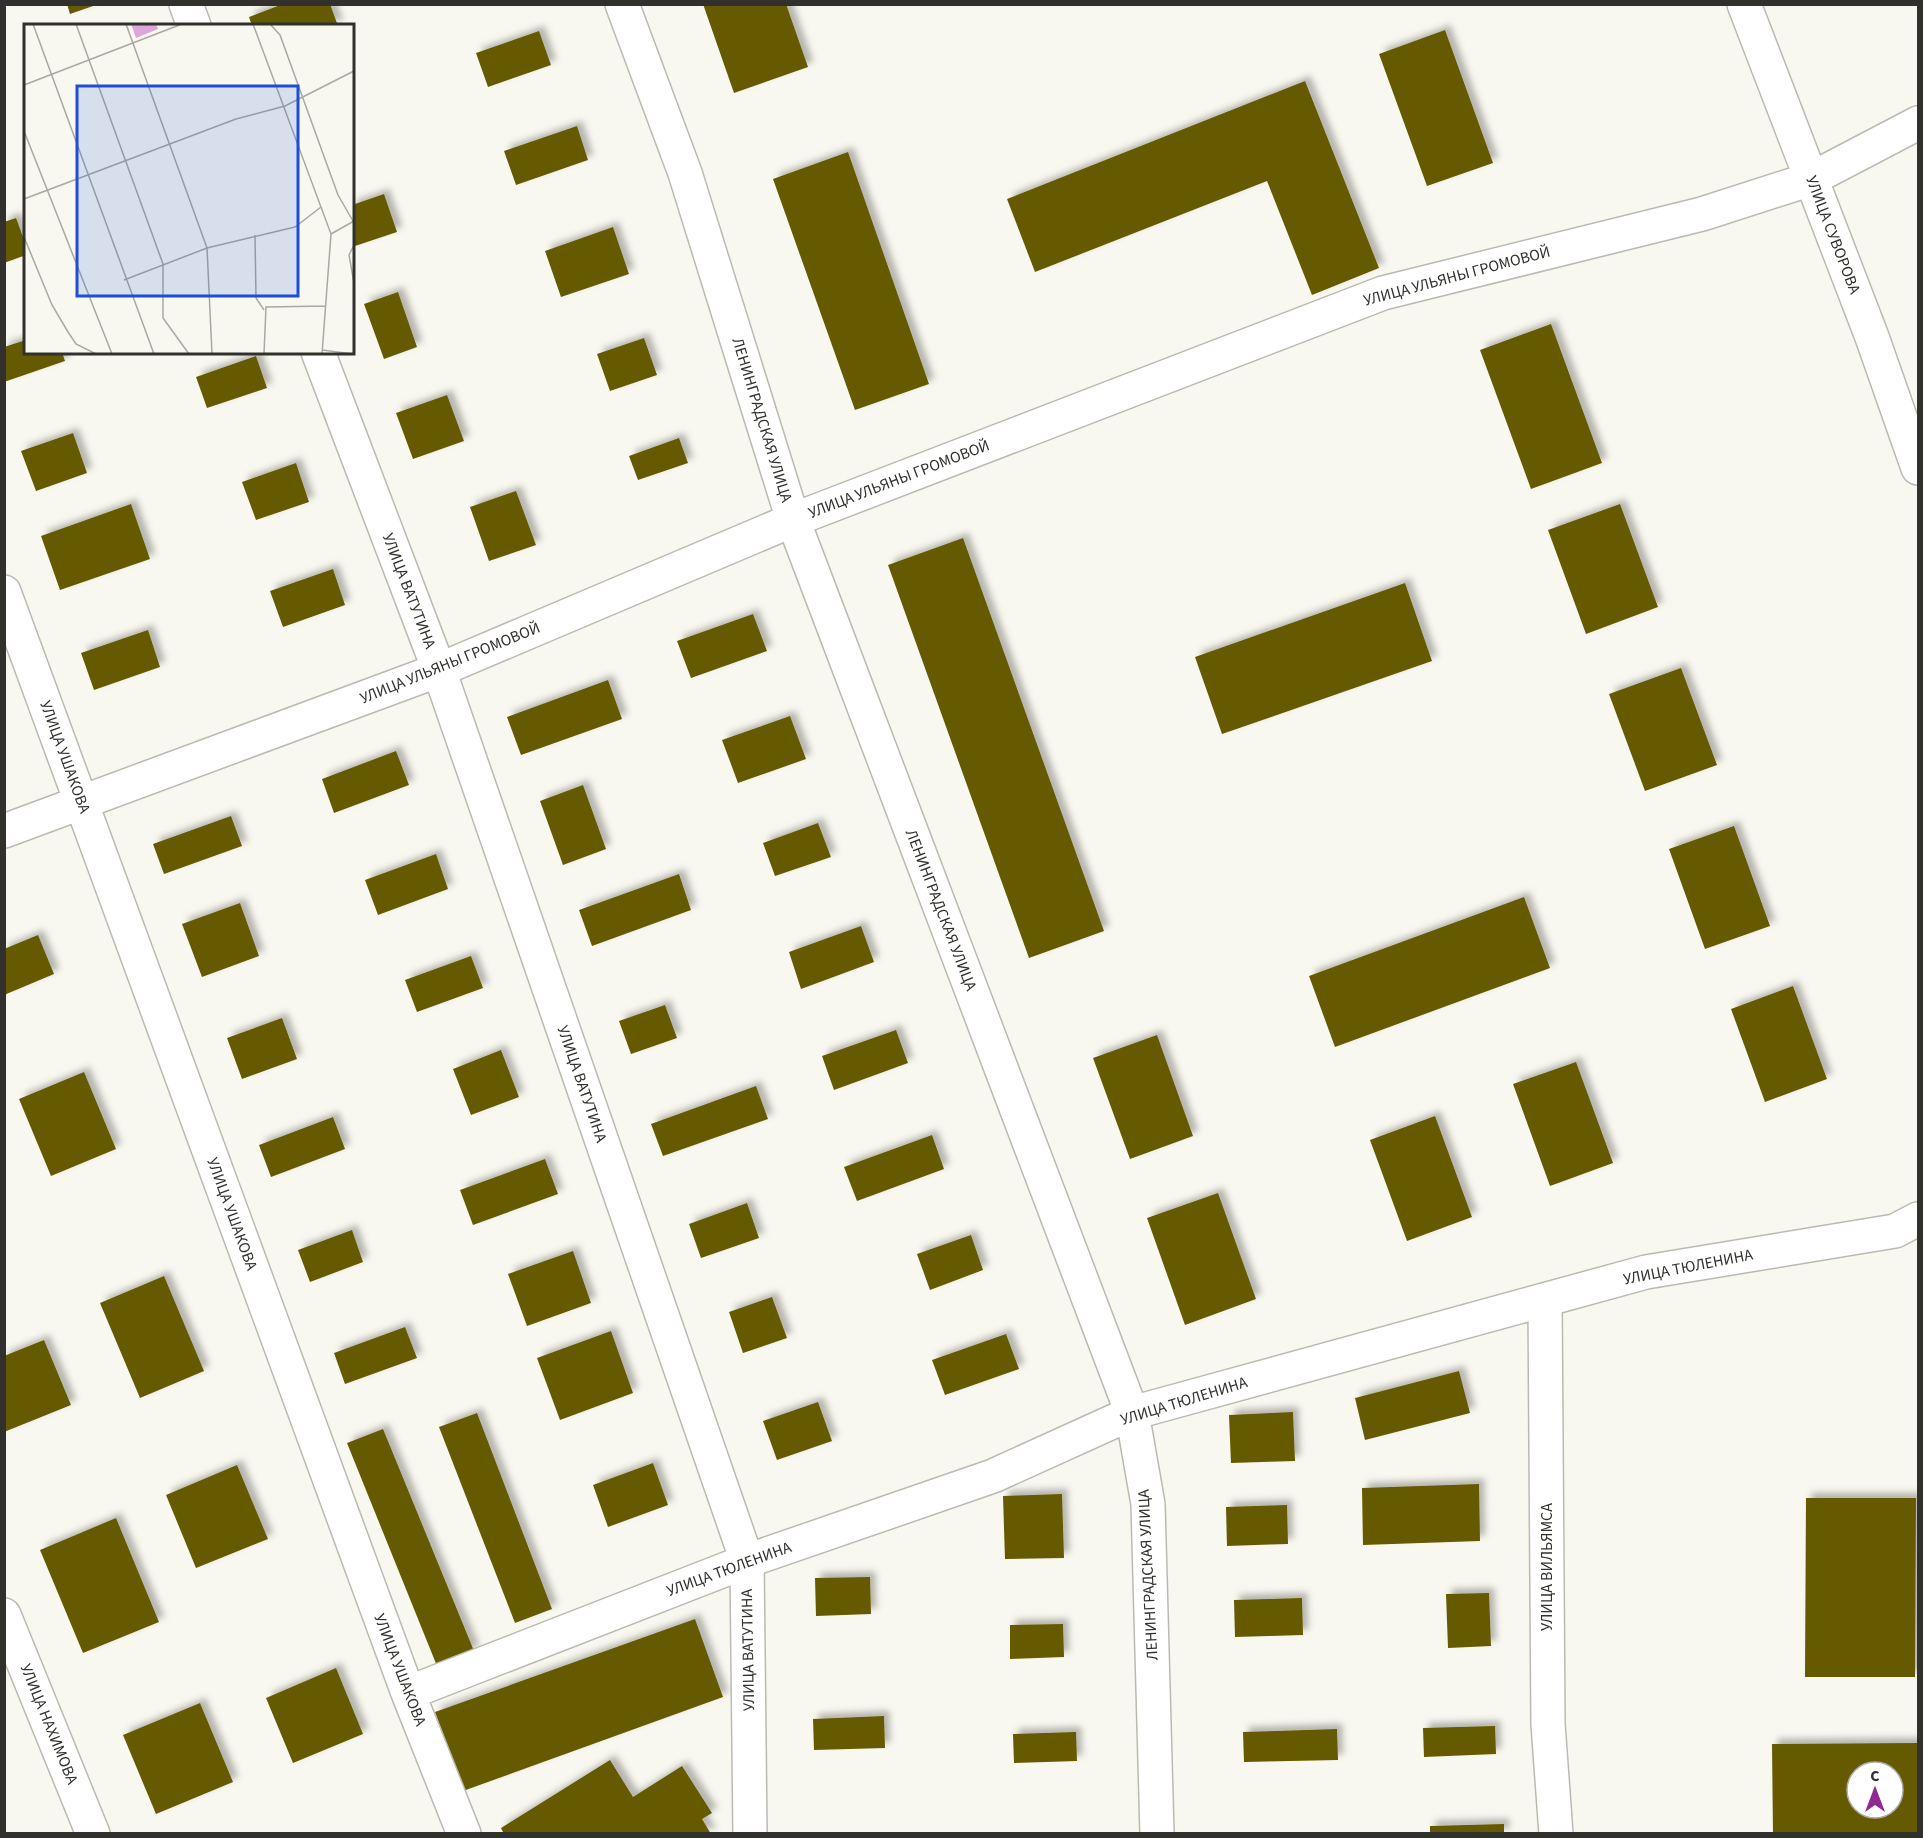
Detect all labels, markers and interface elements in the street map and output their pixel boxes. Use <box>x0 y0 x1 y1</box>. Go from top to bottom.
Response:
inset map <box>24 24 354 354</box>
street label: УЛИЦА СУВОРОВА <box>1800 173 1866 298</box>
street label: УЛИЦА УЛЬЯНЫ ГРОМОВОЙ <box>1361 240 1553 312</box>
street label: ЛЕНИНГРАДСКАЯ УЛИЦА <box>726 335 798 505</box>
street label: УЛИЦА УЛЬЯНЫ ГРОМОВОЙ <box>805 434 993 524</box>
street label: УЛИЦА ВАТУТИНА <box>377 530 441 652</box>
street label: УЛИЦА УЛЬЯНЫ ГРОМОВОЙ <box>357 617 543 709</box>
street label: УЛИЦА УШАКОВА <box>34 697 96 817</box>
street label: ЛЕНИНГРАДСКАЯ УЛИЦА <box>900 826 982 994</box>
street label: УЛИЦА ВАТУТИНА <box>552 1023 612 1146</box>
street label: УЛИЦА УШАКОВА <box>201 1154 263 1274</box>
street label: УЛИЦА ТЮЛЕНИНА <box>1621 1244 1755 1290</box>
street label: УЛИЦА ТЮЛЕНИНА <box>1118 1371 1250 1431</box>
street label: ЛЕНИНГРАДСКАЯ УЛИЦА <box>1133 1489 1163 1661</box>
street label: УЛИЦА ВИЛЬЯМСА <box>1536 1503 1558 1631</box>
street label: УЛИЦА ТЮЛЕНИНА <box>663 1536 795 1602</box>
street label: УЛИЦА ВАТУТИНА <box>736 1588 760 1711</box>
street label: УЛИЦА УШАКОВА <box>368 1611 432 1730</box>
street label: УЛИЦА НАХИМОВА <box>15 1660 83 1788</box>
north arrow <box>1845 1760 1905 1820</box>
text: С <box>1870 1765 1880 1787</box>

